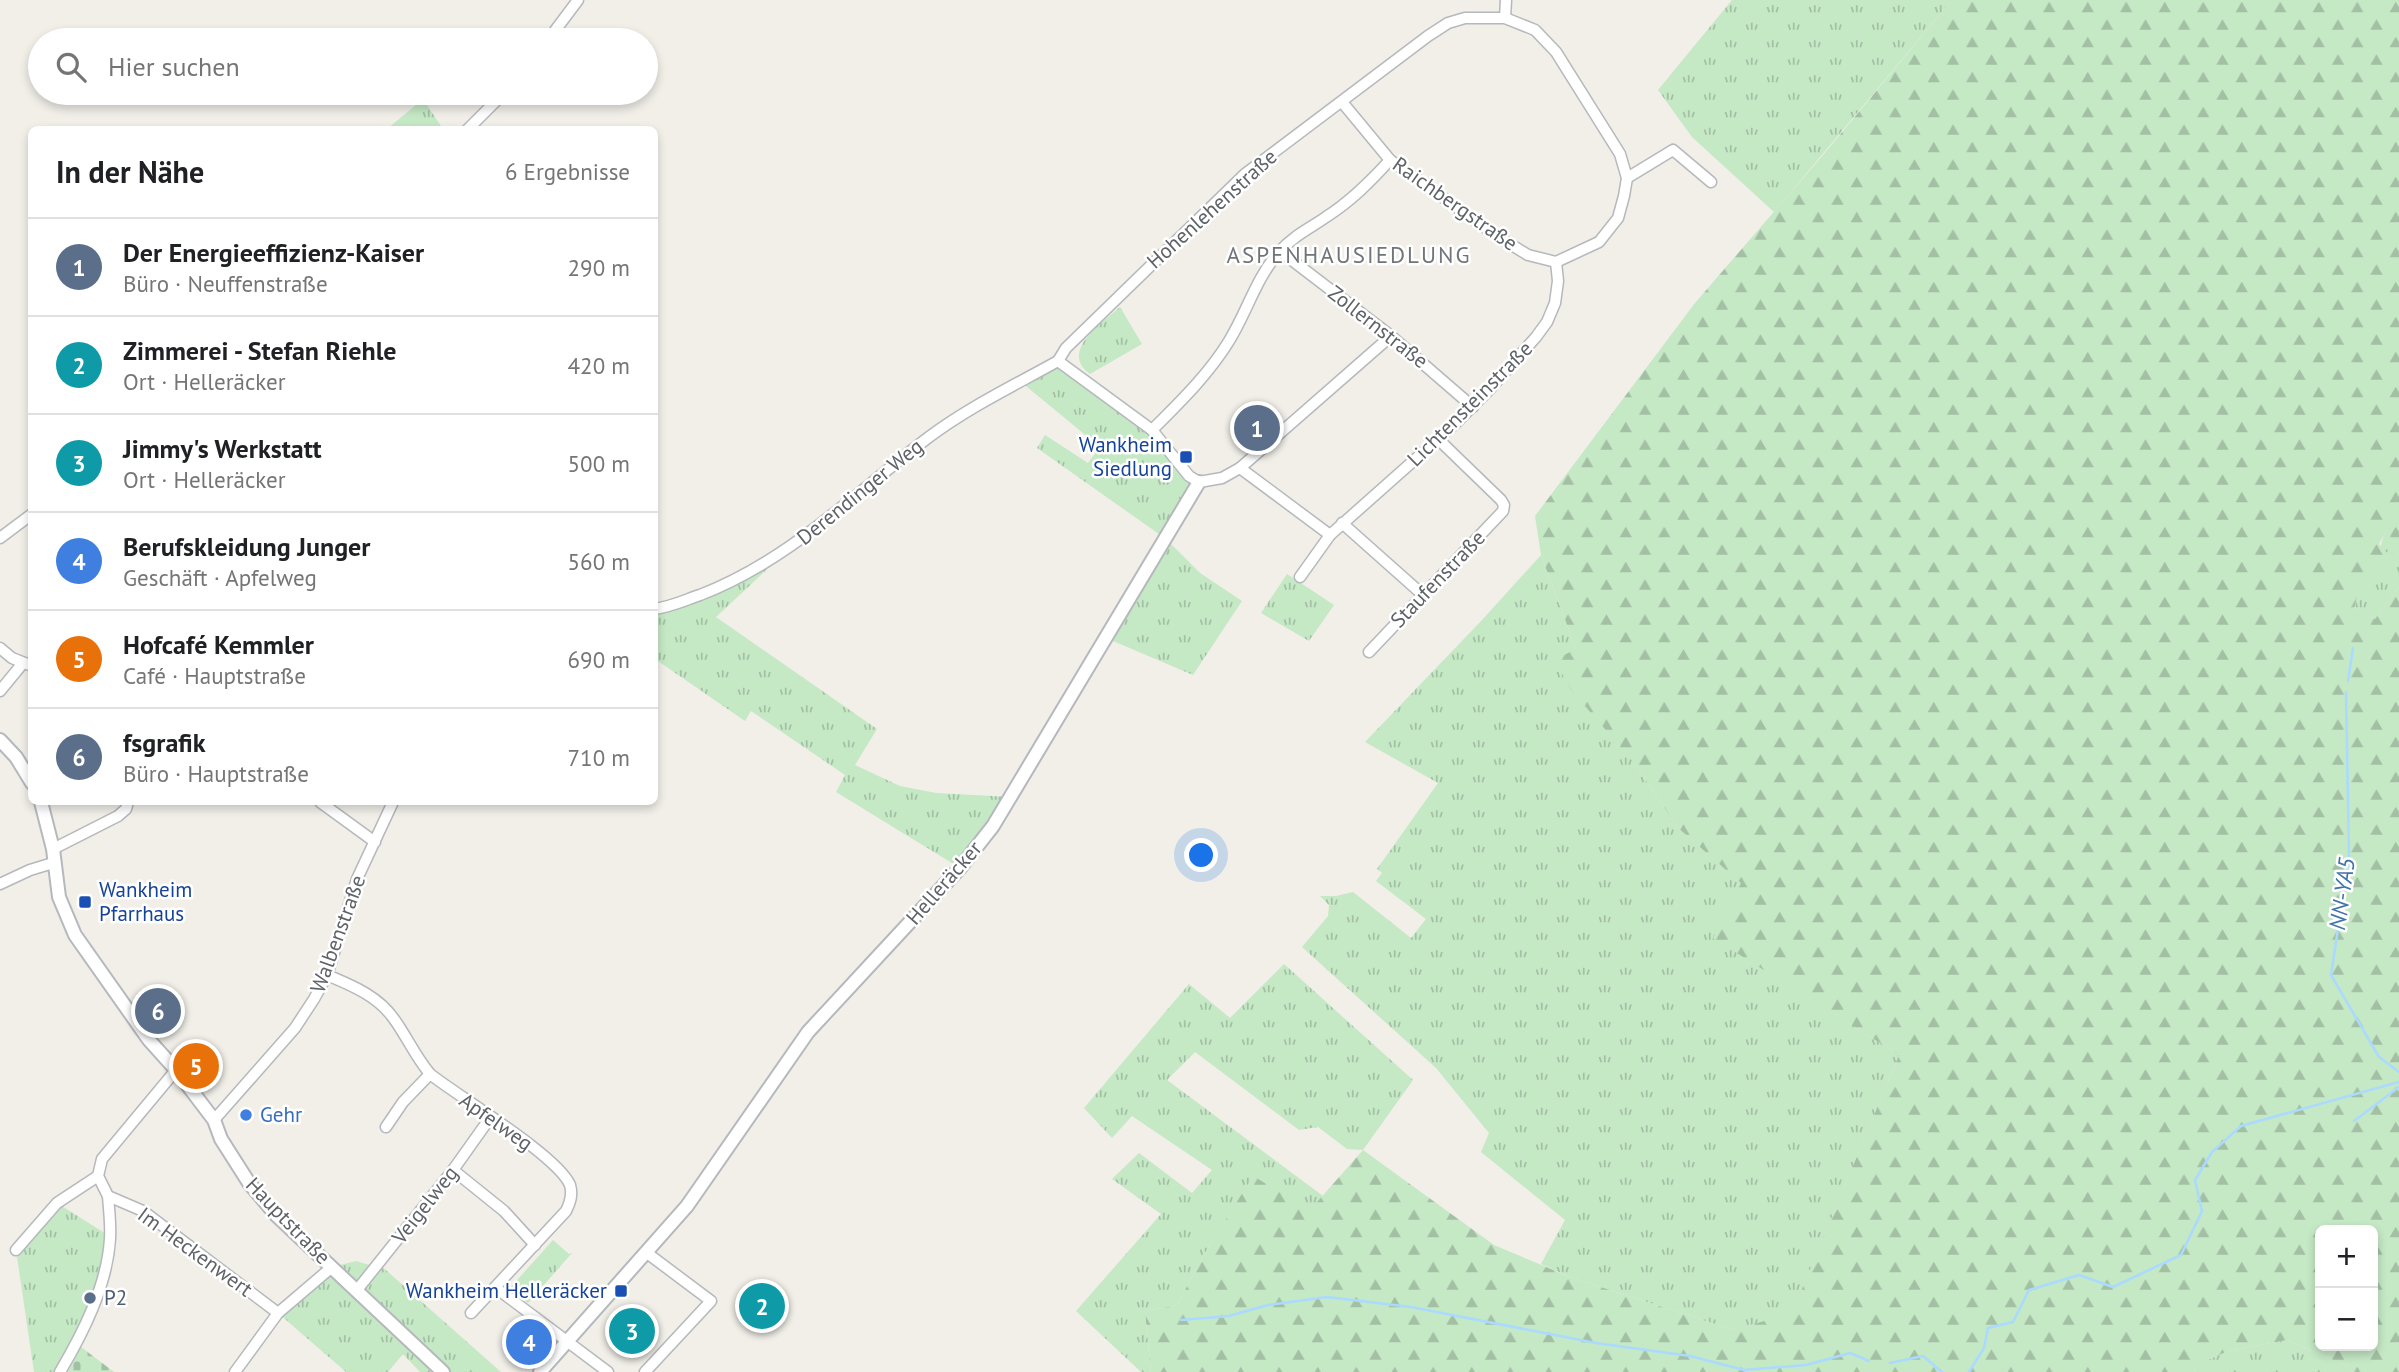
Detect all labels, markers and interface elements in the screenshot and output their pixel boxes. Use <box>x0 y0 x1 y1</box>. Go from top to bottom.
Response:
search box <box>28 28 658 105</box>
icon: search <box>52 48 90 86</box>
text: Hier suchen <box>108 50 240 83</box>
street label: Hohenlehenstraße <box>1141 143 1282 274</box>
street label: Raichbergstraße <box>1388 151 1523 257</box>
text: In der Nähe <box>56 152 204 191</box>
text: 6 Ergebnisse <box>505 157 630 186</box>
text: Der Energieeffizienz-Kaiser <box>123 236 424 269</box>
district label: ASPENHAUSIEDLUNG <box>1227 240 1471 269</box>
text: 1 <box>72 253 86 282</box>
text: 290 m <box>568 253 630 282</box>
text: Büro · Neuffenstraße <box>123 269 328 298</box>
street label: Zollernstraße <box>1323 279 1434 374</box>
text: Zimmerei - Stefan Riehle <box>123 334 397 367</box>
street label: Lichtensteinstraße <box>1401 335 1538 472</box>
text: 2 <box>72 351 86 380</box>
text: 420 m <box>568 351 630 380</box>
text: Ort · Helleräcker <box>123 367 286 396</box>
pin: 1 <box>1234 402 1280 454</box>
place label: Wankheim Siedlung <box>1079 431 1172 482</box>
text: Jimmy's Werkstatt <box>123 432 322 465</box>
street label: Derendinger Weg <box>791 432 928 551</box>
text: 3 <box>72 449 86 478</box>
text: 500 m <box>568 449 630 478</box>
marker: Wankheim Siedlung <box>1178 449 1194 465</box>
text: Ort · Helleräcker <box>123 465 286 494</box>
street label: Staufenstraße <box>1384 524 1491 633</box>
text: Berufskleidung Junger <box>123 530 370 563</box>
text: 4 <box>72 547 86 576</box>
text: 560 m <box>568 547 630 576</box>
text: Geschäft · Apfelweg <box>123 563 317 592</box>
text: Hofcafé Kemmler <box>123 628 314 661</box>
text: 5 <box>72 645 86 674</box>
text: 690 m <box>568 645 630 674</box>
text: Café · Hauptstraße <box>123 661 306 690</box>
text: fsgrafik <box>123 726 205 759</box>
text: 6 <box>72 743 86 772</box>
text: 710 m <box>568 743 630 772</box>
text: Büro · Hauptstraße <box>123 759 309 788</box>
street label: Helleräcker <box>900 835 987 930</box>
your location <box>1184 838 1218 872</box>
water label: NN-YA5 <box>2322 855 2361 932</box>
street label: Walbenstraße <box>304 871 371 996</box>
place label: Wankheim Pfarrhaus <box>99 876 192 927</box>
marker: Wankheim Pfarrhaus <box>77 894 93 910</box>
pin: 6 <box>135 985 181 1037</box>
pin: 5 <box>173 1040 219 1092</box>
street label: Apfelweg <box>454 1087 538 1157</box>
place label: Gehr <box>260 1101 302 1128</box>
marker: Gehr <box>238 1107 254 1123</box>
street label: Veigelweg <box>385 1160 464 1250</box>
street label: Hauptstraße <box>240 1171 337 1270</box>
street label: Im Heckenwert <box>133 1201 258 1302</box>
map controls <box>2315 1225 2378 1351</box>
button: + <box>2315 1225 2378 1288</box>
place label: Wankheim Helleräcker <box>406 1277 607 1304</box>
pin: 2 <box>739 1280 785 1332</box>
marker: Wankheim Helleräcker <box>613 1283 629 1299</box>
place label: P2 <box>104 1284 127 1311</box>
button: − <box>2315 1288 2378 1351</box>
marker: P2 <box>82 1290 98 1306</box>
pin: 3 <box>609 1305 655 1357</box>
pin: 4 <box>506 1316 552 1368</box>

